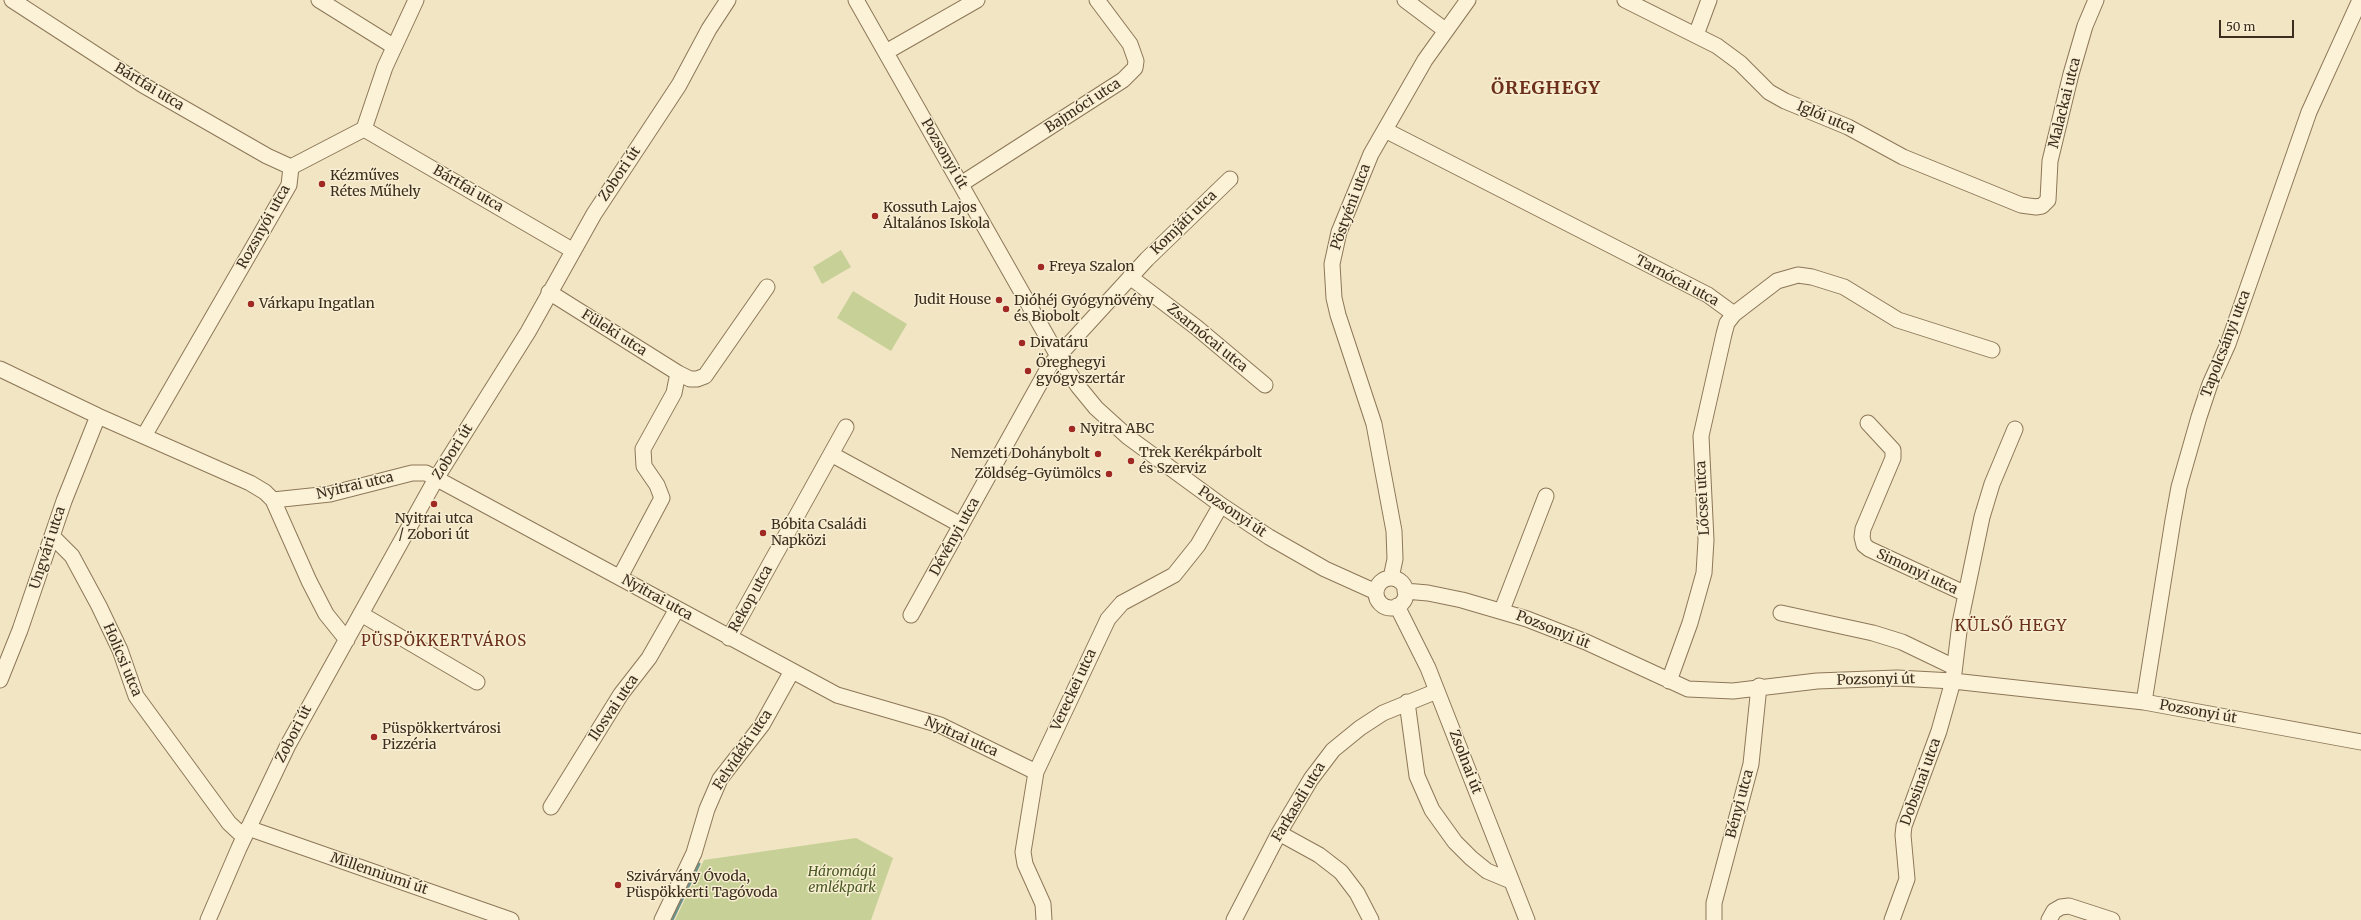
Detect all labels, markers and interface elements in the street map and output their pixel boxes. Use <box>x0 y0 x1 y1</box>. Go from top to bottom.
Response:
scale bar <box>2221 12 2296 38</box>
text: 50 m <box>2226 19 2255 34</box>
street label: Malackai utca <box>2046 56 2084 150</box>
street label: Bártfai utca <box>111 60 187 114</box>
street label: Bajmóci utca <box>1042 75 1124 137</box>
district label: ÖREGHEGY <box>1491 78 1601 100</box>
street label: Iglói utca <box>1794 98 1858 138</box>
street label: Pozsonyi út <box>917 116 971 192</box>
street label: Zobori út <box>596 143 644 205</box>
street label: Bártfai utca <box>430 162 506 216</box>
street label: Pöstyéni utca <box>1328 162 1374 252</box>
place label: Kézműves Rétes Műhely <box>330 168 421 200</box>
marker: Kézműves Rétes Műhely <box>317 179 327 189</box>
street label: Rozsnyói utca <box>234 182 294 272</box>
street label: Komjáti utca <box>1148 187 1220 259</box>
place label: Kossuth Lajos Általános Iskola <box>883 200 990 232</box>
marker: Kossuth Lajos Általános Iskola <box>870 211 880 221</box>
street label: Tarnócai utca <box>1632 252 1722 310</box>
place label: Freya Szalon <box>1049 259 1135 275</box>
marker: Freya Szalon <box>1036 262 1046 272</box>
street label: Tapolcsányi utca <box>2198 288 2254 400</box>
place label: Judit House <box>914 292 991 308</box>
place label: Dióhéj Gyógynövény és Biobolt <box>1014 293 1154 326</box>
marker: Judit House <box>994 295 1004 305</box>
place label: Várkapu Ingatlan <box>259 296 375 312</box>
marker: Várkapu Ingatlan <box>246 299 256 309</box>
street label: Zsarnócai utca <box>1163 300 1251 376</box>
marker: Dióhéj Gyógynövény és Biobolt <box>1001 304 1011 314</box>
street label: Füleki utca <box>578 306 650 360</box>
place label: Divatáru <box>1030 335 1088 351</box>
marker: Divatáru <box>1017 338 1027 348</box>
place label: Öreghegyi gyógyszertár <box>1036 355 1125 388</box>
marker: Öreghegyi gyógyszertár <box>1023 366 1033 376</box>
street label: Zobori út <box>429 421 477 483</box>
place label: Nyitra ABC <box>1080 421 1154 437</box>
marker: Nyitra ABC <box>1067 424 1077 434</box>
place label: Trek Kerékpárbolt és Szerviz <box>1139 445 1262 478</box>
place label: Nemzeti Dohánybolt <box>951 446 1090 462</box>
marker: Nemzeti Dohánybolt <box>1093 449 1103 459</box>
marker: Trek Kerékpárbolt és Szerviz <box>1126 456 1136 466</box>
street label: Lőcsei utca <box>1693 460 1713 536</box>
place label: Zöldség-Gyümölcs <box>974 466 1101 482</box>
street label: Nyitrai utca <box>315 469 395 503</box>
marker: Zöldség-Gyümölcs <box>1104 469 1114 479</box>
street label: Pozsonyi út <box>1195 483 1269 541</box>
street label: Dévényi utca <box>927 495 983 579</box>
marker: Nyitrai utca / Zobori út <box>429 499 439 509</box>
street label: Ungvári utca <box>27 505 69 591</box>
place label: Nyitrai utca / Zobori út <box>395 511 473 544</box>
place label: Bóbita Családi Napközi <box>771 517 867 550</box>
marker: Bóbita Családi Napközi <box>758 528 768 538</box>
street label: Simonyi utca <box>1874 546 1960 598</box>
street label: Rekop utca <box>726 563 776 635</box>
street label: Nyitrai utca <box>619 572 695 624</box>
street label: Pozsonyi út <box>1513 608 1593 652</box>
district label: KÜLSŐ HEGY <box>1954 616 2068 636</box>
street label: Holicsi utca <box>99 621 145 699</box>
district label: PÜSPÖKKERTVÁROS <box>361 633 527 651</box>
street label: Vereckei utca <box>1048 646 1100 734</box>
street label: Pozsonyi út <box>1837 671 1915 689</box>
street label: Ilosvai utca <box>586 672 642 744</box>
street label: Pozsonyi út <box>2158 697 2238 727</box>
street label: Zobori út <box>272 702 316 766</box>
street label: Felvidéki utca <box>710 707 776 793</box>
street label: Nyitrai utca <box>922 713 1000 761</box>
place label: Püspökkertvárosi Pizzéria <box>382 721 501 754</box>
street label: Zsolnai út <box>1445 728 1485 796</box>
marker: Püspökkertvárosi Pizzéria <box>369 732 379 742</box>
street label: Dobsinai utca <box>1897 736 1945 828</box>
street label: Farkasdi utca <box>1269 759 1329 845</box>
street label: Bényi utca <box>1723 768 1757 840</box>
street label: Millenniumi út <box>328 849 430 899</box>
park label: Háromágú emlékpark <box>808 864 876 896</box>
place label: Szivárvány Óvoda, Püspökkerti Tagóvoda <box>626 869 778 902</box>
marker: Szivárvány Óvoda, Püspökkerti Tagóvoda <box>613 880 623 890</box>

